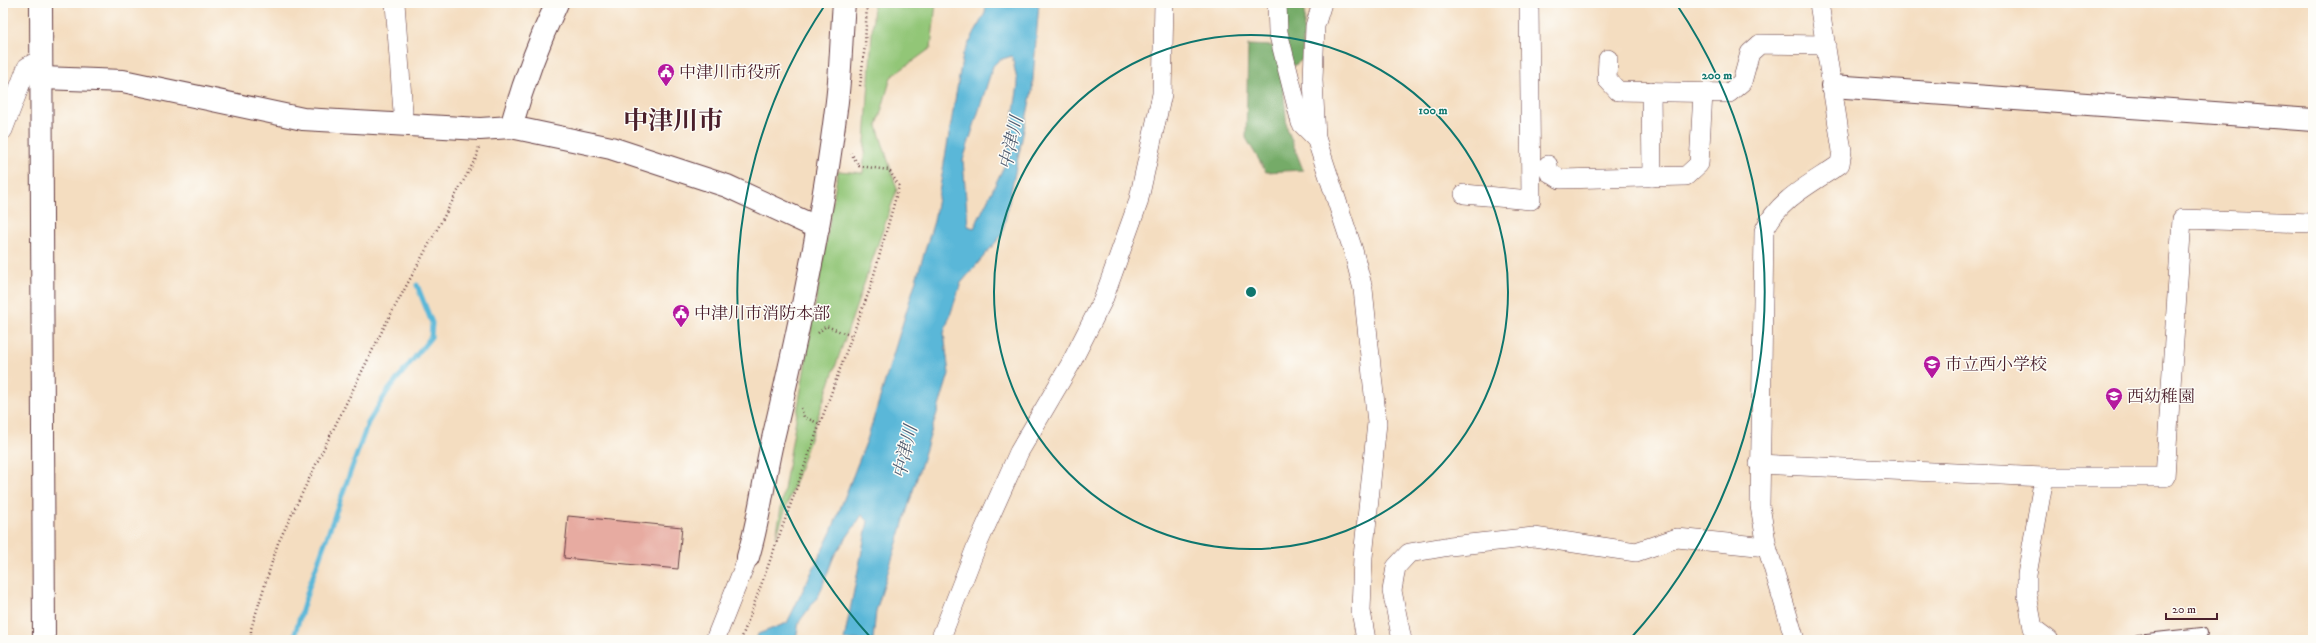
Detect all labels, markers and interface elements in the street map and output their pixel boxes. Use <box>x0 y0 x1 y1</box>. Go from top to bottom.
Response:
public building icon: 中津川市役所 <box>656 62 676 87</box>
place label: 中津川市役所 <box>679 62 781 84</box>
text: 200 m <box>1702 68 1732 83</box>
text: 100 m <box>1419 103 1447 118</box>
district label: 中津川市 <box>623 106 723 137</box>
water label: 中津川 <box>995 112 1029 172</box>
centre of rings <box>1244 285 1258 299</box>
public building icon: 中津川市消防本部 <box>671 303 691 328</box>
place label: 中津川市消防本部 <box>694 303 830 325</box>
school or university icon: 市立西小学校 <box>1922 354 1942 379</box>
place label: 市立西小学校 <box>1945 354 2047 376</box>
school or university icon: 西幼稚園 <box>2104 386 2124 411</box>
place label: 西幼稚園 <box>2127 386 2195 408</box>
water label: 中津川 <box>889 421 923 481</box>
scale bar <box>2166 595 2217 621</box>
text: 20 m <box>2172 602 2196 617</box>

